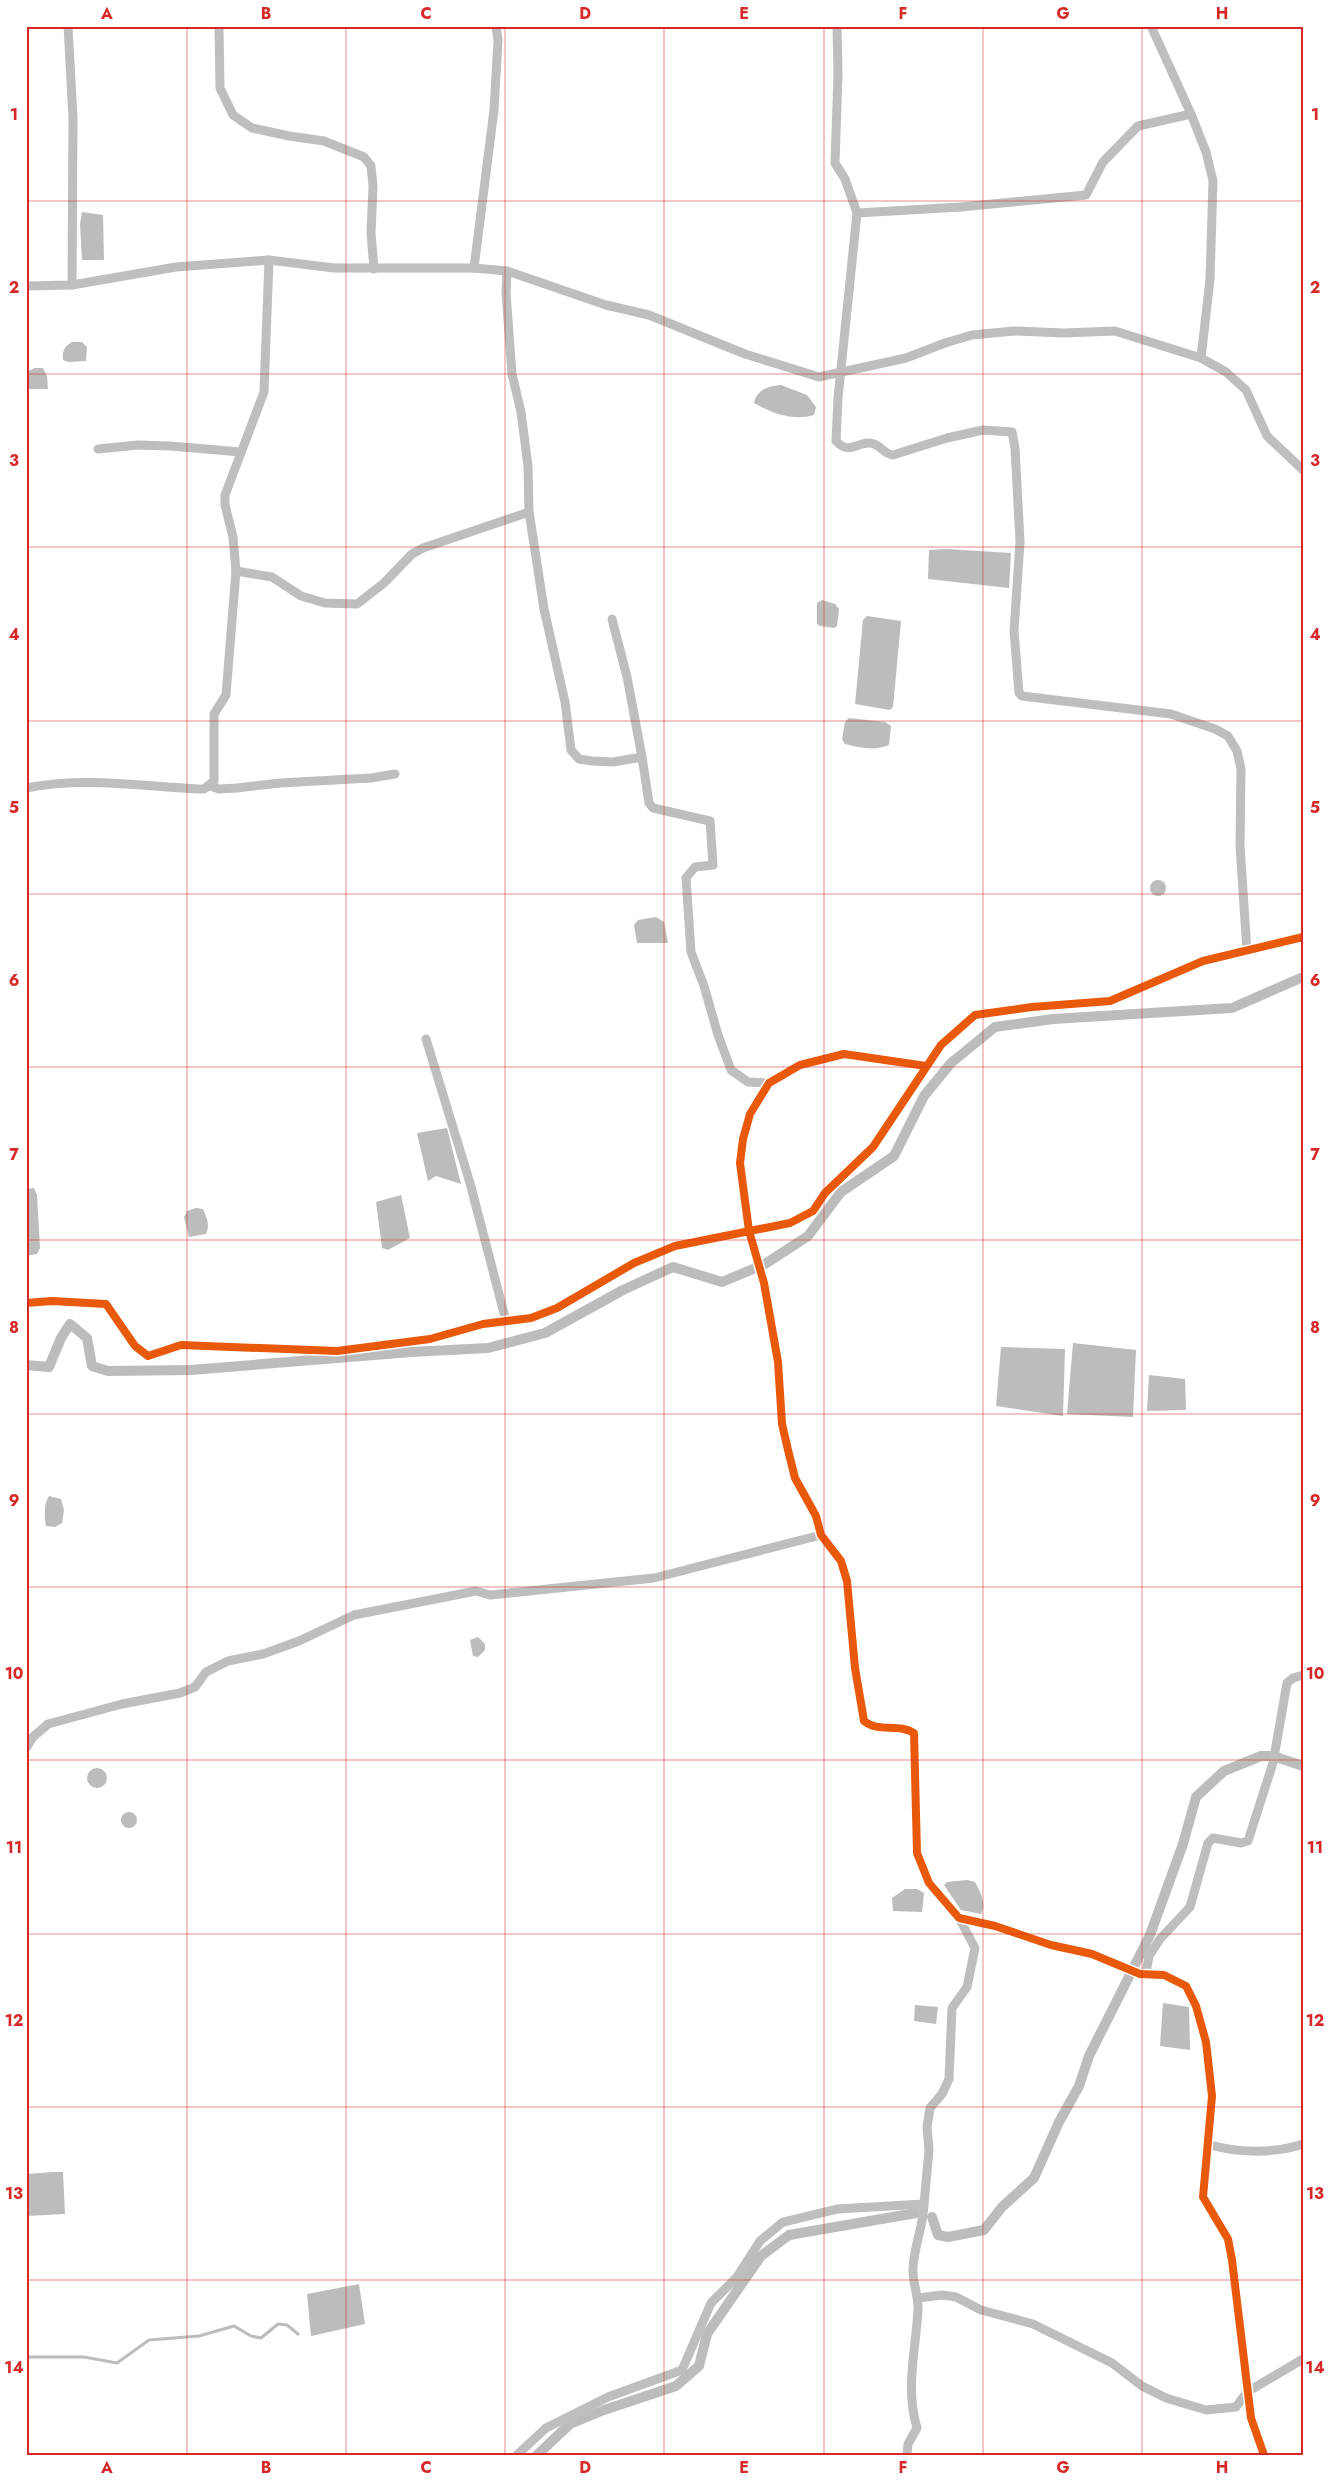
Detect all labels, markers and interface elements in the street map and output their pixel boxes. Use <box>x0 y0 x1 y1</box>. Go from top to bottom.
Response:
text: A <box>100 2 113 25</box>
text: B <box>261 2 271 25</box>
text: C <box>420 2 432 25</box>
text: D <box>579 2 591 25</box>
text: E <box>739 2 749 25</box>
text: F <box>899 2 907 25</box>
text: G <box>1056 2 1070 25</box>
text: H <box>1216 2 1228 25</box>
text: 1 <box>10 103 18 126</box>
text: 1 <box>1311 103 1319 126</box>
text: 2 <box>9 276 19 299</box>
text: 2 <box>1310 276 1320 299</box>
text: 3 <box>9 449 19 472</box>
text: 3 <box>1310 449 1320 472</box>
text: 4 <box>8 623 20 646</box>
text: 4 <box>1309 623 1321 646</box>
text: 5 <box>9 796 19 819</box>
text: 5 <box>1310 796 1320 819</box>
text: 6 <box>9 969 19 992</box>
text: 6 <box>1310 969 1320 992</box>
text: 7 <box>9 1143 19 1166</box>
text: 7 <box>1310 1143 1320 1166</box>
text: 8 <box>9 1316 19 1339</box>
text: 8 <box>1310 1316 1320 1339</box>
text: 9 <box>9 1489 19 1512</box>
text: 9 <box>1310 1489 1320 1512</box>
text: 10 <box>5 1662 23 1685</box>
text: 10 <box>1306 1662 1324 1685</box>
text: 11 <box>6 1836 22 1859</box>
text: 11 <box>1307 1836 1323 1859</box>
text: 12 <box>5 2009 23 2032</box>
text: 12 <box>1306 2009 1324 2032</box>
text: 13 <box>5 2182 23 2205</box>
text: 13 <box>1306 2182 1324 2205</box>
text: 14 <box>4 2356 24 2379</box>
text: 14 <box>1305 2356 1325 2379</box>
text: A <box>100 2456 113 2479</box>
text: B <box>261 2456 271 2479</box>
text: C <box>420 2456 432 2479</box>
text: D <box>579 2456 591 2479</box>
text: E <box>739 2456 749 2479</box>
text: F <box>899 2456 907 2479</box>
text: G <box>1056 2456 1070 2479</box>
text: H <box>1216 2456 1228 2479</box>

